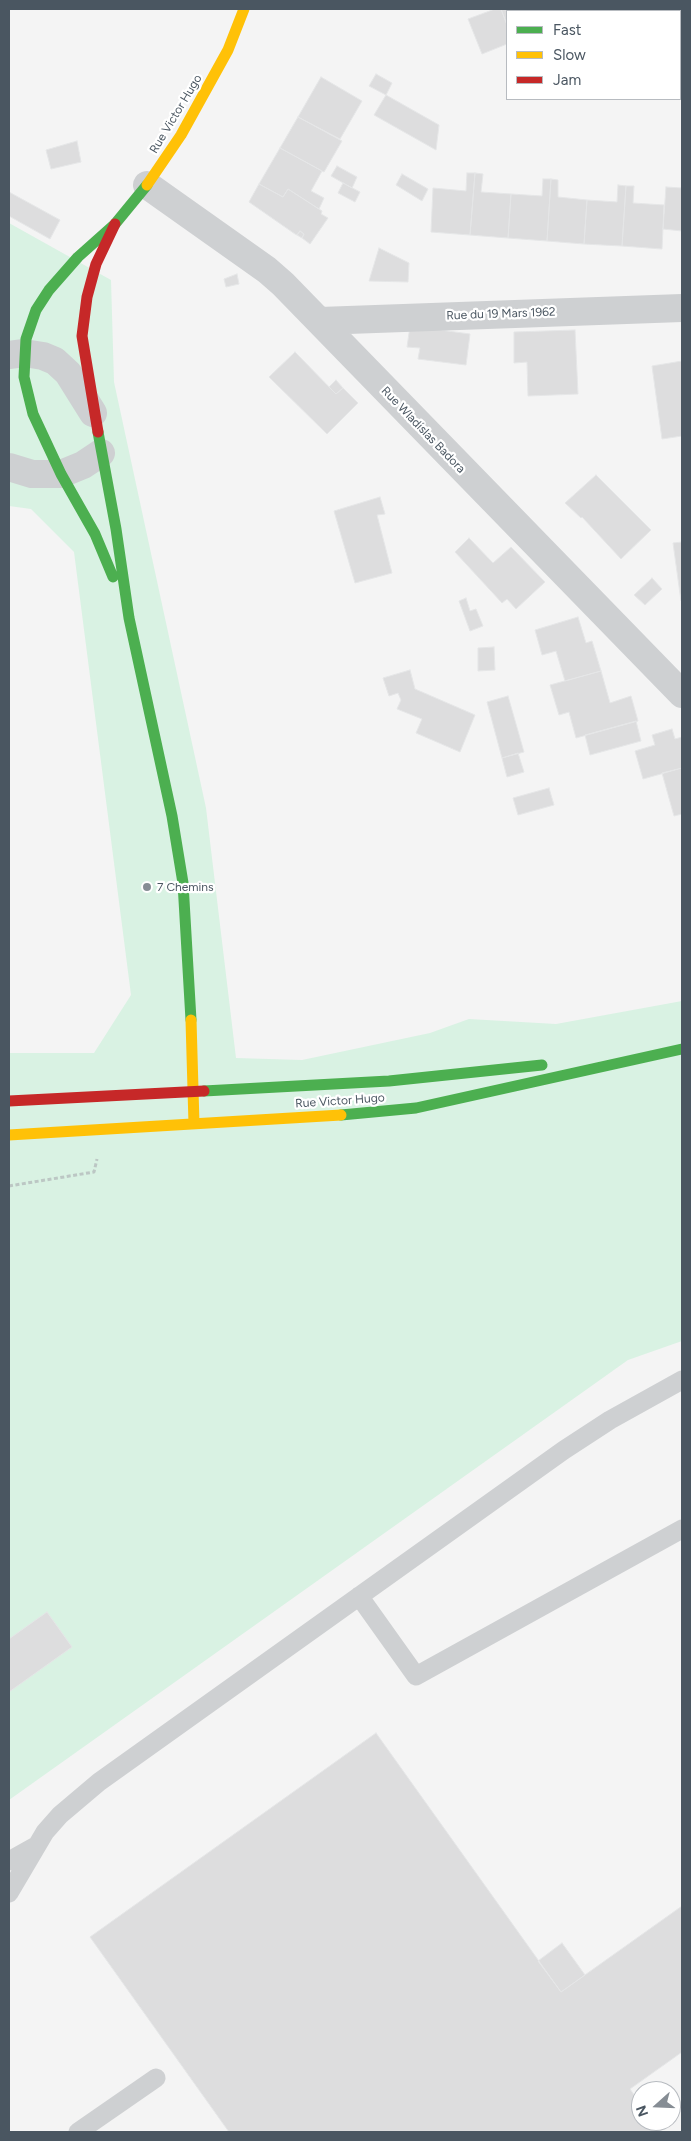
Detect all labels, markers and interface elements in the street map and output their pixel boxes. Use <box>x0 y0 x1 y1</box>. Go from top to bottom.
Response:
legend <box>506 10 681 100</box>
text: Fast <box>553 21 581 39</box>
text: Slow <box>553 46 586 64</box>
text: Jam <box>553 71 581 89</box>
street label: Rue Victor Hugo <box>147 72 205 156</box>
street label: Rue du 19 Mars 1962 <box>446 305 556 323</box>
street label: Rue Wladislas Badora <box>378 384 468 476</box>
place label: 7 Chemins <box>157 880 214 894</box>
marker: 7 Chemins <box>141 881 153 893</box>
street label: Rue Victor Hugo <box>295 1091 385 1111</box>
north arrow <box>631 2081 681 2131</box>
text: N <box>633 2103 652 2119</box>

